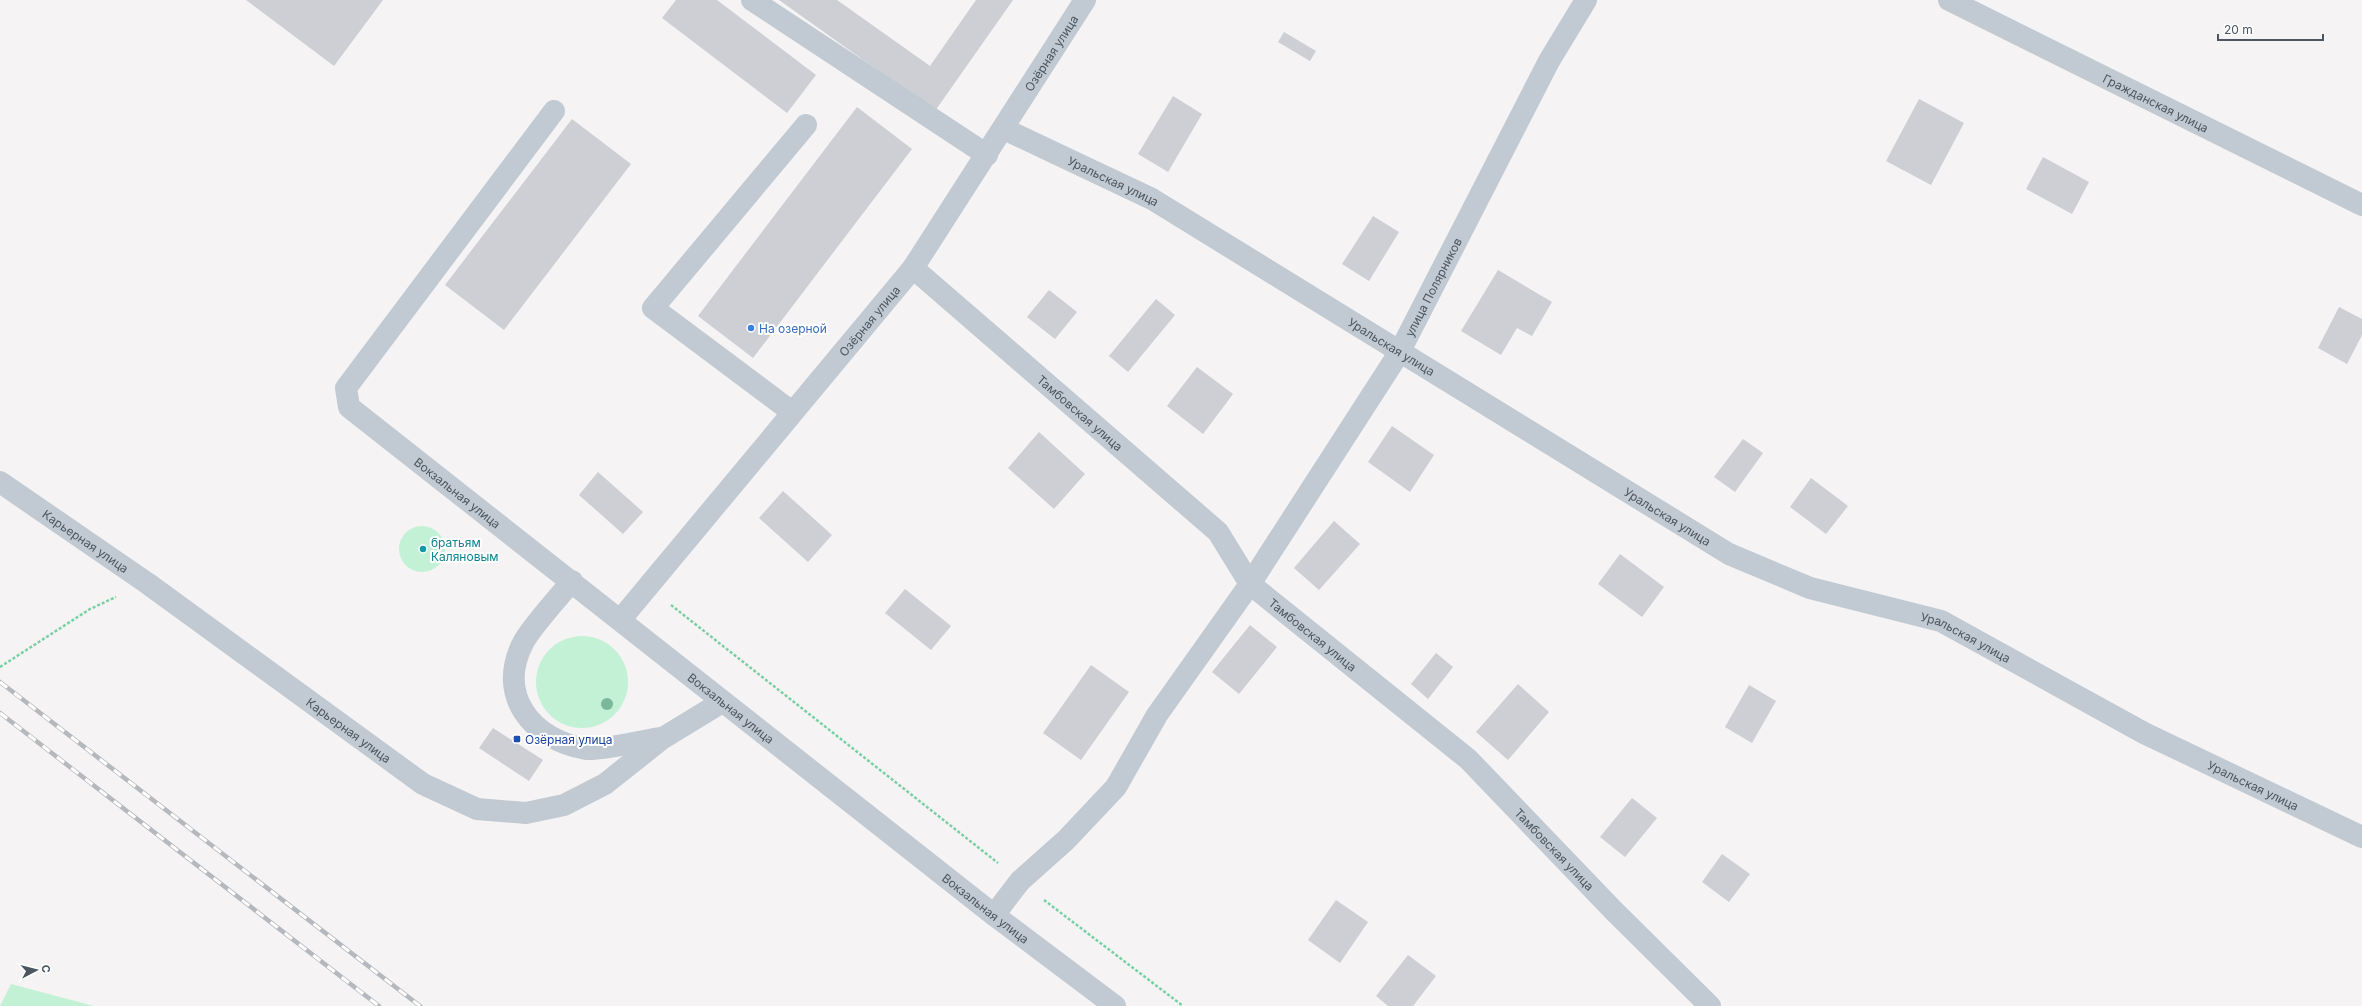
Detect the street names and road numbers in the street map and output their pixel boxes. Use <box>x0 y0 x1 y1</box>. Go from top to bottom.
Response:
street label: Озёрная улица <box>1021 12 1081 94</box>
street label: Гражданская улица <box>2101 70 2211 135</box>
street label: Уральская улица <box>1065 153 1162 209</box>
street label: улица Полярников <box>1401 235 1465 339</box>
street label: Озёрная улица <box>835 282 903 359</box>
street label: Уральская улица <box>1345 314 1438 379</box>
street label: Тамбовская улица <box>1034 372 1126 454</box>
street label: Вокзальная улица <box>412 454 504 531</box>
street label: Уральская улица <box>1621 484 1714 549</box>
street label: Карьерная улица <box>40 506 132 576</box>
street label: Тамбовская улица <box>1266 595 1360 674</box>
street label: Уральская улица <box>1919 609 2013 665</box>
street label: Вокзальная улица <box>685 669 777 747</box>
street label: Карьерная улица <box>303 694 394 766</box>
street label: Уральская улица <box>2205 757 2301 813</box>
street label: Тамбовская улица <box>1512 805 1598 893</box>
street label: Вокзальная улица <box>939 870 1032 946</box>

